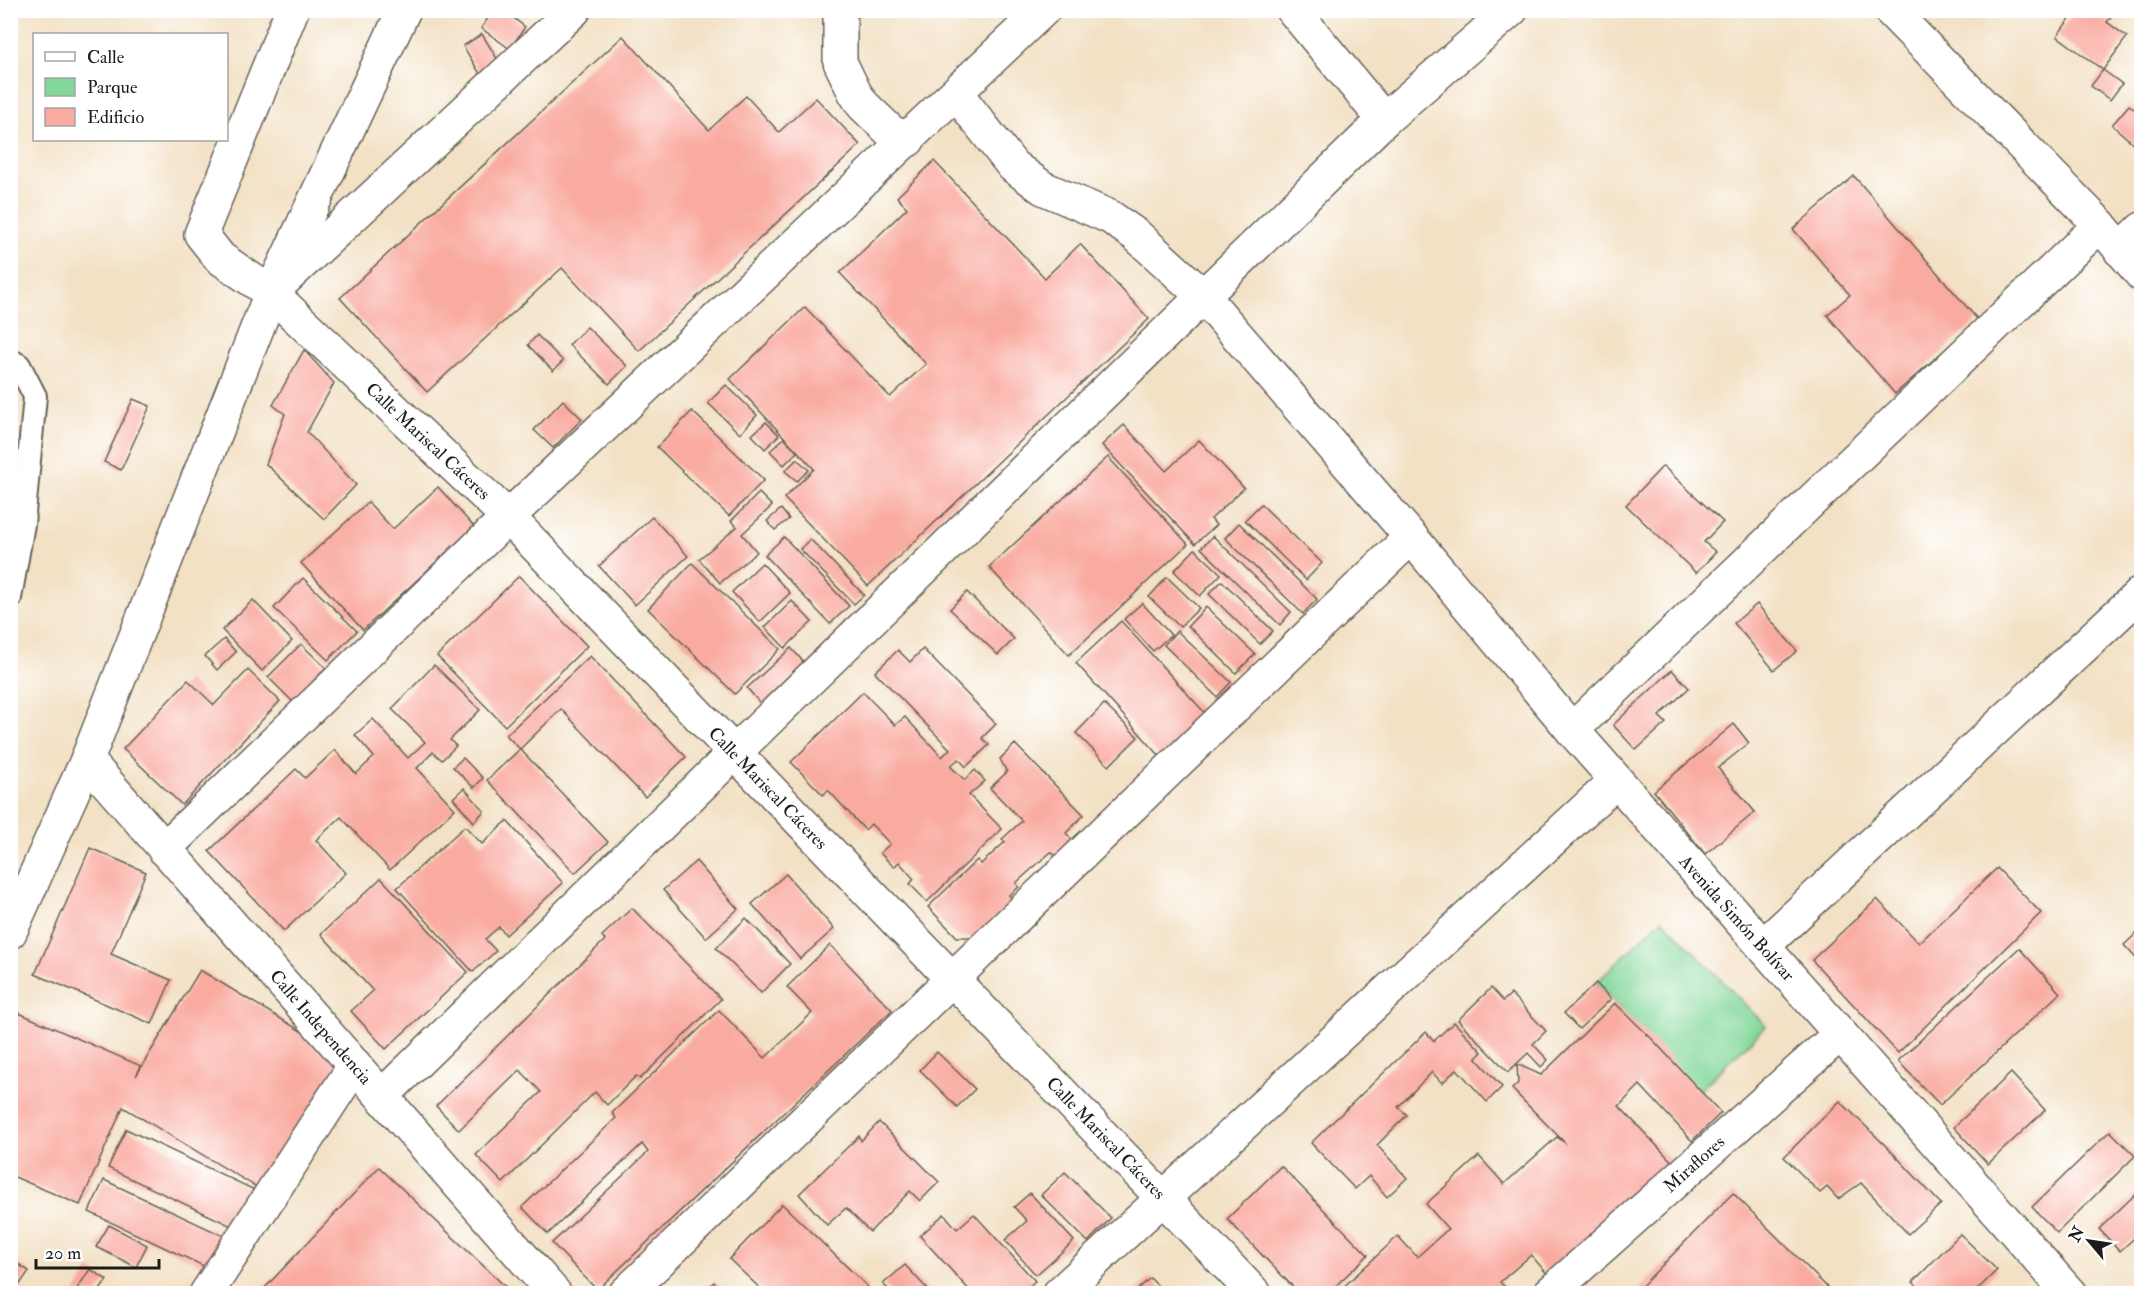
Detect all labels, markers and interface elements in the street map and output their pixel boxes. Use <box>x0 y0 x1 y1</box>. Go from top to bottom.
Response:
legend <box>33 33 228 141</box>
text: Calle <box>87 46 125 69</box>
text: Parque <box>87 76 138 99</box>
text: Edificio <box>87 106 144 129</box>
street label: Calle Mariscal Cáceres <box>361 378 495 505</box>
street label: Calle Mariscal Cáceres <box>703 722 832 855</box>
street label: Avenida Simón Bolívar <box>1673 850 1800 986</box>
street label: Calle Independencia <box>264 965 377 1090</box>
street label: Calle Mariscal Cáceres <box>1041 1072 1170 1205</box>
street label: Miraflores <box>1659 1131 1730 1198</box>
north arrow <box>2059 1211 2119 1271</box>
text: N <box>2064 1223 2089 1246</box>
scale bar <box>36 1232 159 1270</box>
text: 20 m <box>45 1242 81 1265</box>

